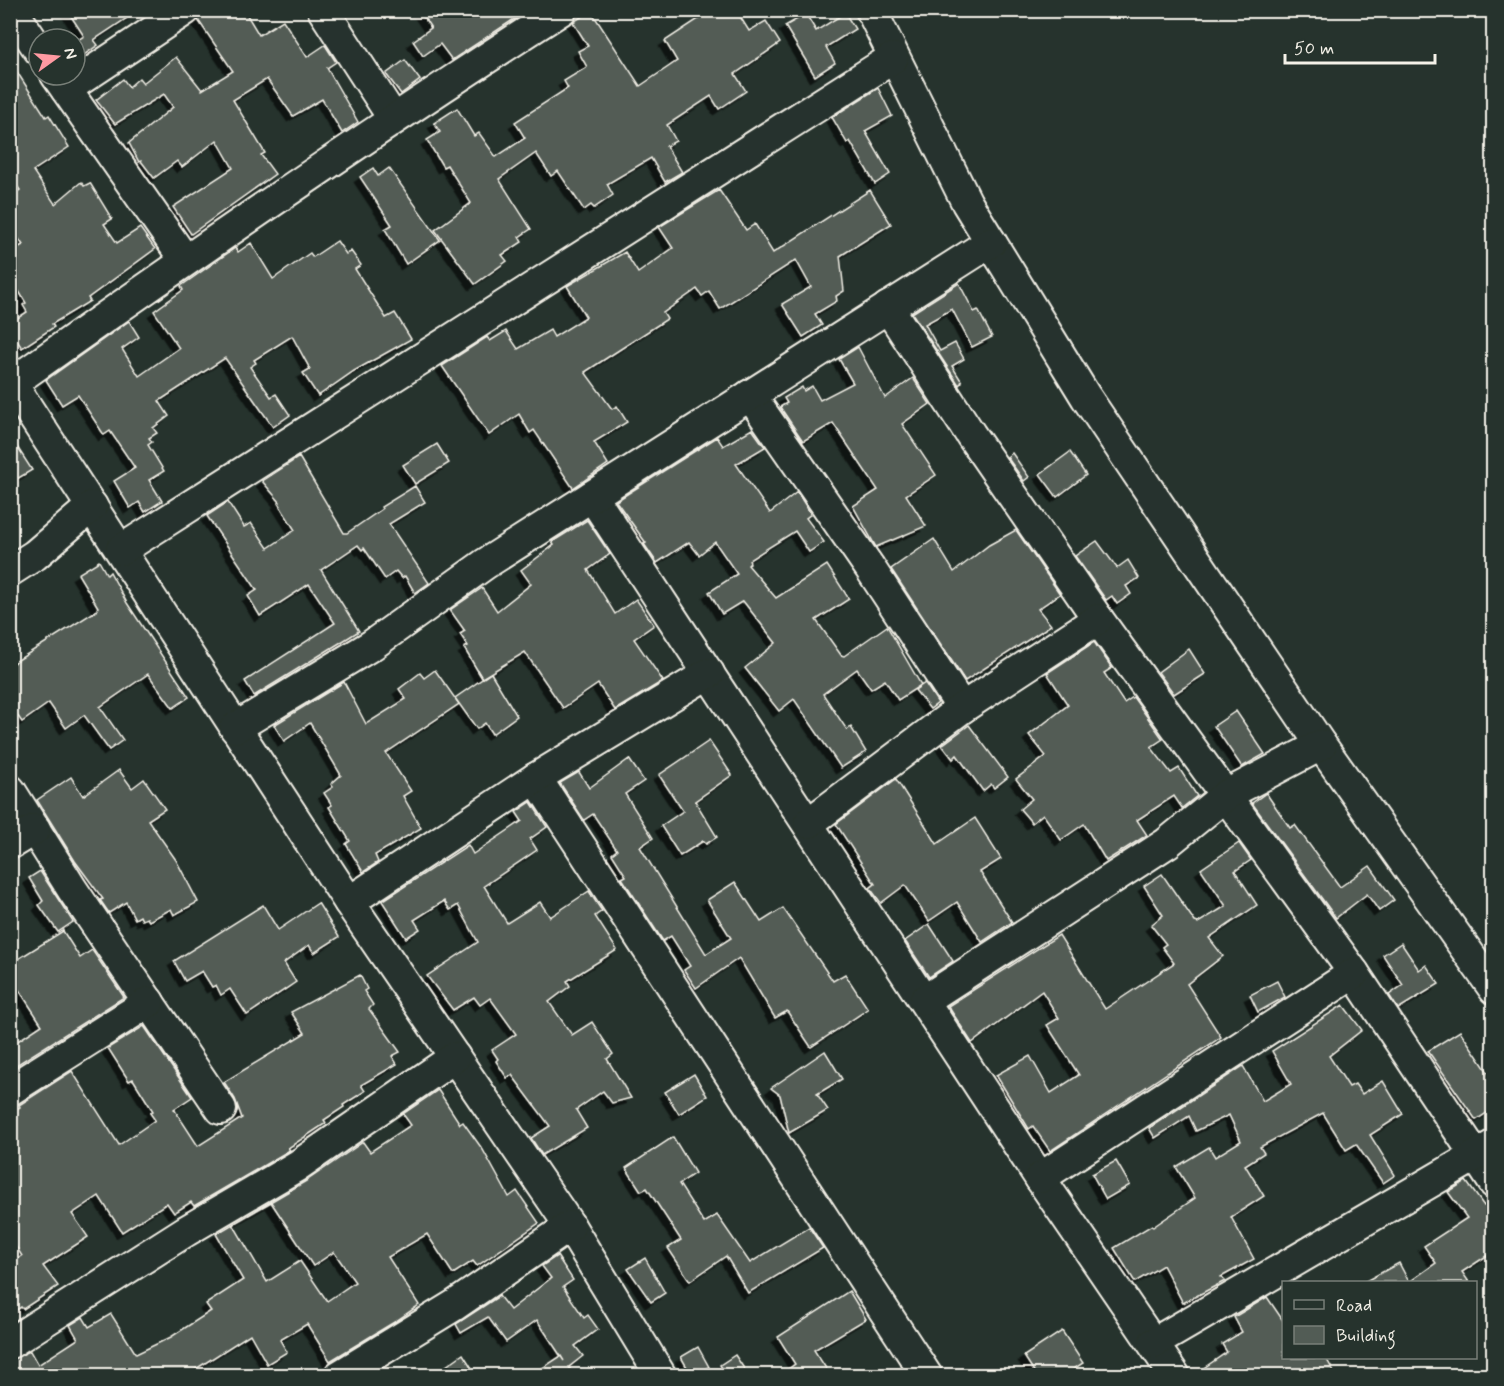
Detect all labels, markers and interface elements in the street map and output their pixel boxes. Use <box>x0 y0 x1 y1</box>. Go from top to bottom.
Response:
north arrow <box>27 27 87 87</box>
scale bar <box>1285 27 1435 65</box>
text: 50 m <box>1294 37 1334 61</box>
text: N <box>59 46 82 61</box>
legend <box>1282 1281 1477 1359</box>
text: Road <box>1336 1294 1372 1318</box>
text: Building <box>1336 1324 1396 1350</box>

